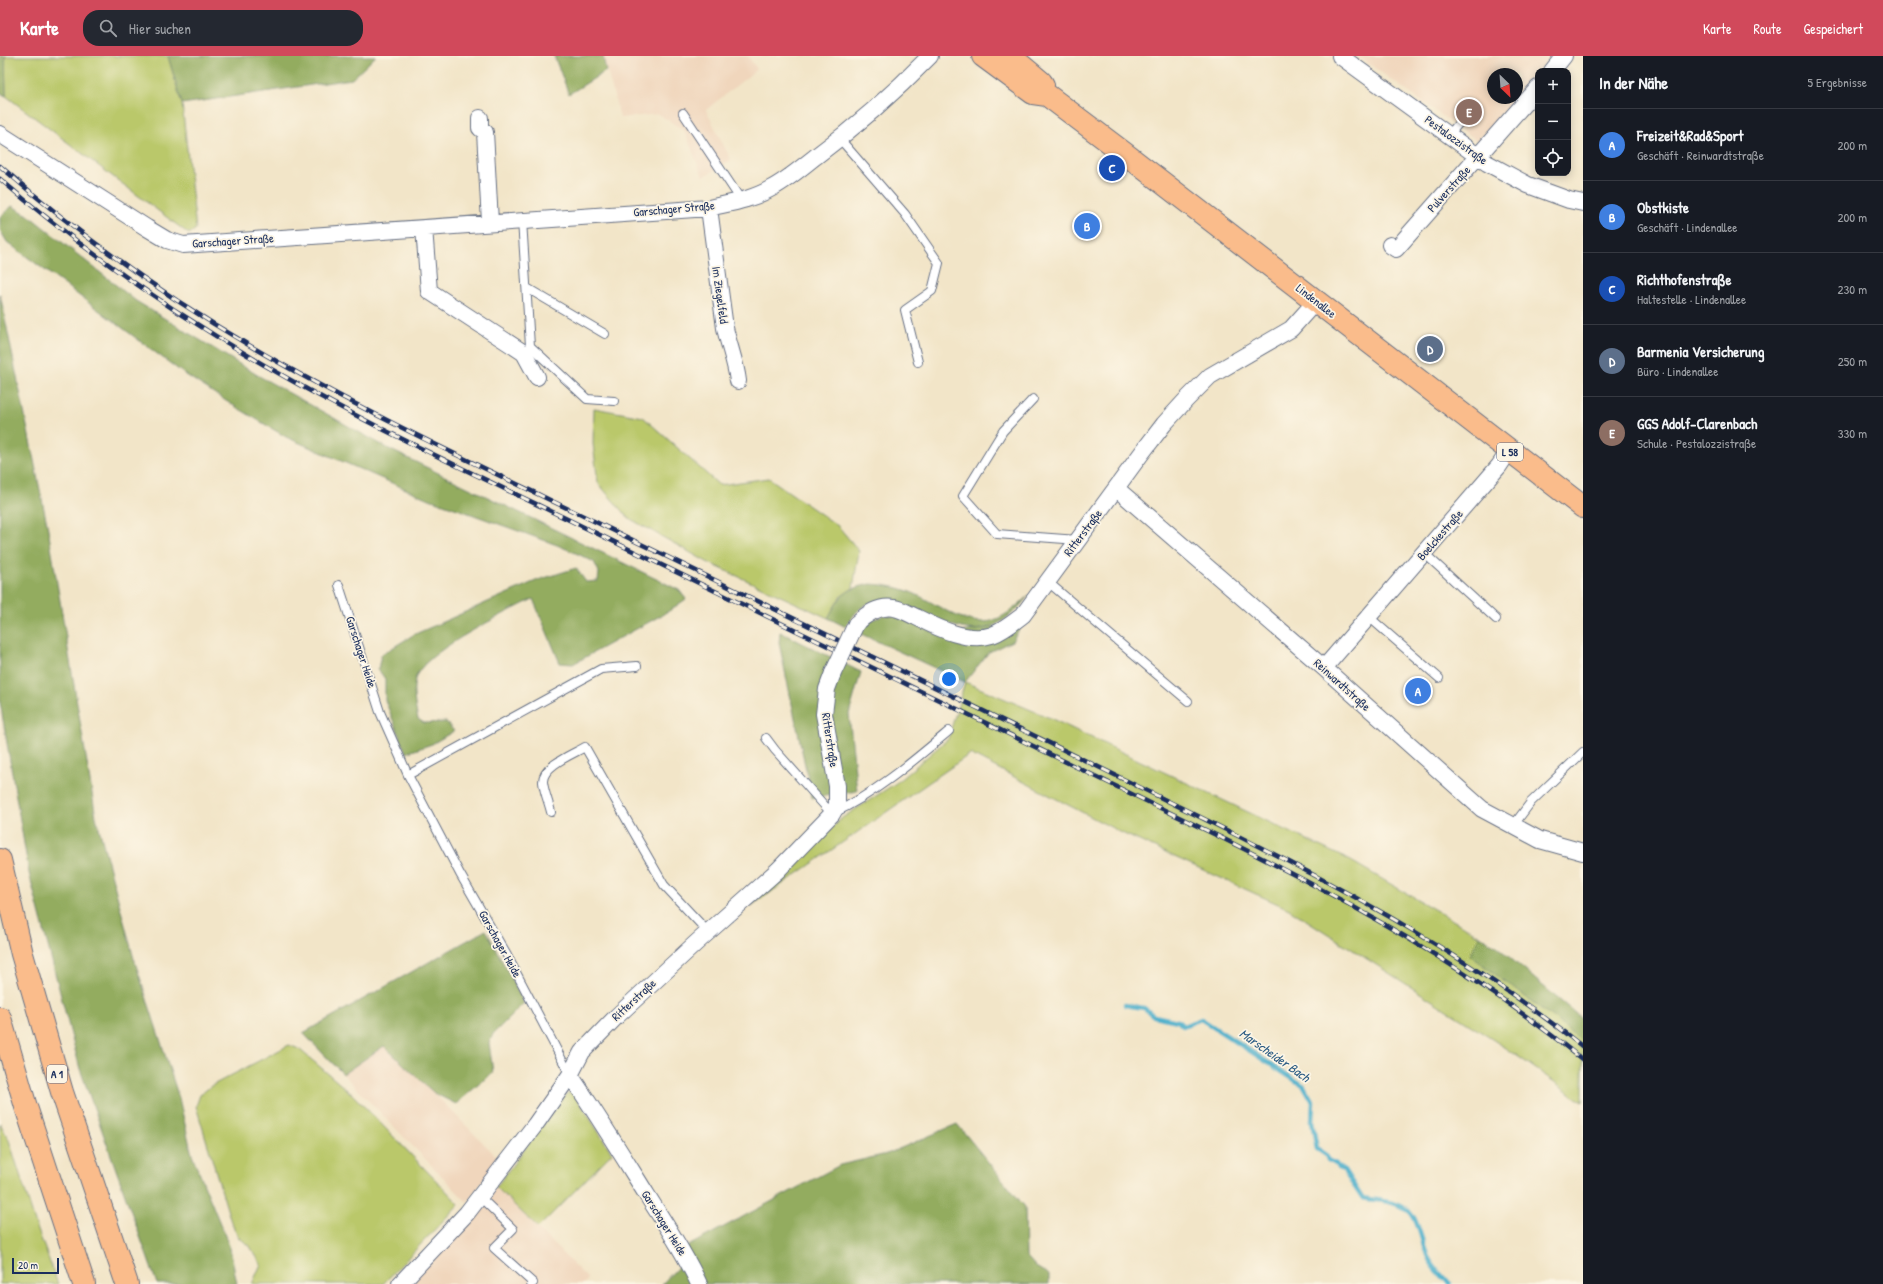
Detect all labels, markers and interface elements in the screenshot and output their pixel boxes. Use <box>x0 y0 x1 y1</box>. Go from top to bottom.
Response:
search box <box>83 10 363 46</box>
text: Karte <box>20 15 59 41</box>
icon: search <box>97 17 119 39</box>
text: Hier suchen <box>129 18 191 39</box>
text: Karte <box>1703 19 1732 38</box>
text: Route <box>1754 19 1782 38</box>
text: Gespeichert <box>1804 19 1863 38</box>
north arrow <box>1487 68 1523 104</box>
map controls <box>1535 68 1571 176</box>
button: + <box>1535 68 1571 104</box>
text: In der Nähe <box>1599 71 1668 94</box>
text: 5 Ergebnisse <box>1807 73 1867 91</box>
pin: E <box>1456 97 1482 127</box>
button: − <box>1535 104 1571 140</box>
street label: Pestalozzistraße <box>1421 111 1491 168</box>
text: Freizeit&Rad&Sport <box>1637 125 1743 146</box>
text: A <box>1609 136 1615 154</box>
text: 200 m <box>1837 136 1867 154</box>
button: locate <box>1535 140 1571 176</box>
text: Geschäft · Reinwardtstraße <box>1637 146 1764 164</box>
pin: C <box>1099 153 1125 183</box>
street label: Pulverstraße <box>1423 162 1474 216</box>
street label: Garschager Straße <box>633 196 716 221</box>
text: Obstkiste <box>1637 197 1689 218</box>
text: B <box>1609 208 1615 226</box>
text: 200 m <box>1837 208 1867 226</box>
pin: B <box>1074 211 1100 241</box>
text: Geschäft · Lindenallee <box>1637 218 1738 236</box>
street label: Garschager Straße <box>192 229 275 252</box>
street label: Im Ziegelfeld <box>708 265 733 325</box>
text: Richthofenstraße <box>1637 269 1731 290</box>
street label: Lindenallee <box>1293 279 1340 322</box>
text: C <box>1608 280 1616 298</box>
text: 230 m <box>1837 280 1867 298</box>
text: Haltestelle · Lindenallee <box>1637 290 1746 308</box>
pin: D <box>1417 334 1443 364</box>
text: Barmenia Versicherung <box>1637 341 1765 362</box>
text: D <box>1609 352 1615 370</box>
text: 250 m <box>1838 352 1867 370</box>
text: Büro · Lindenallee <box>1637 362 1718 380</box>
text: GGS Adolf-Clarenbach <box>1637 413 1757 434</box>
text: E <box>1609 424 1615 442</box>
text: 330 m <box>1838 424 1867 442</box>
text: Schule · Pestalozzistraße <box>1637 434 1756 452</box>
road number: L 58 <box>1497 443 1523 461</box>
street label: Ritterstraße <box>1059 505 1106 560</box>
street label: Boelckestraße <box>1413 505 1467 564</box>
street label: Garschager Heide <box>342 614 381 690</box>
street label: Reinwardtstraße <box>1310 654 1375 715</box>
your location <box>939 669 959 689</box>
pin: A <box>1405 676 1431 706</box>
street label: Ritterstraße <box>818 711 843 769</box>
street label: Garschager Heide <box>475 907 526 980</box>
street label: Ritterstraße <box>608 975 660 1025</box>
water label: Marscheider Bach <box>1236 1024 1315 1087</box>
road number: A 1 <box>47 1065 67 1083</box>
street label: Garschager Heide <box>638 1187 691 1259</box>
scale bar <box>12 1256 59 1275</box>
text: 20 m <box>18 1258 38 1272</box>

